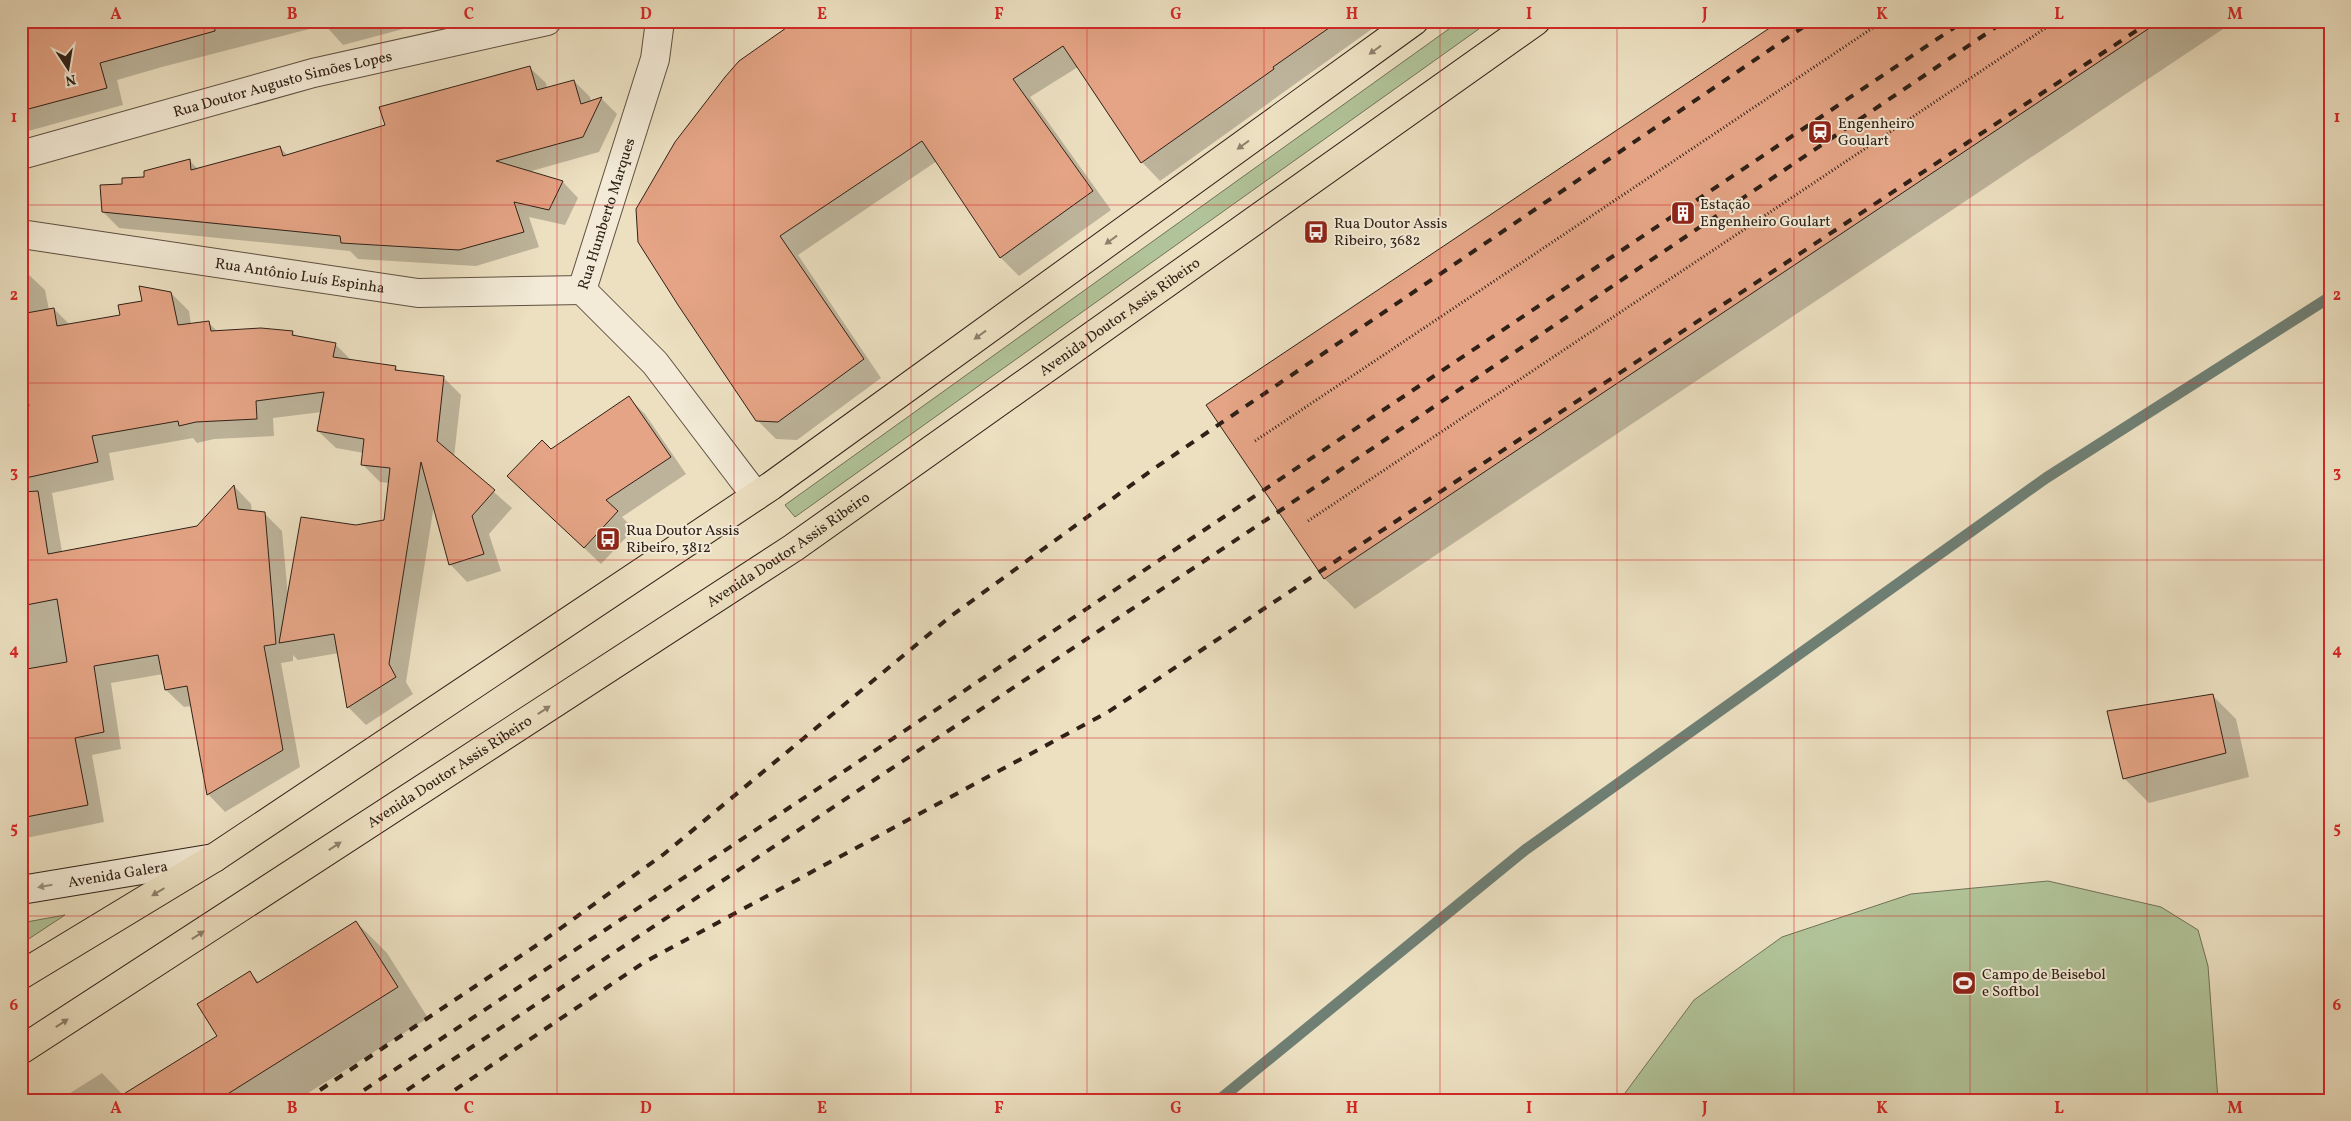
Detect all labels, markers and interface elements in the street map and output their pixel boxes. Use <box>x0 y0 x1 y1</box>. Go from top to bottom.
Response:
text: A <box>110 4 122 26</box>
text: B <box>287 4 298 26</box>
text: C <box>464 4 474 26</box>
text: D <box>640 4 652 26</box>
text: E <box>817 4 827 26</box>
text: F <box>994 4 1004 26</box>
text: G <box>1170 4 1182 26</box>
text: H <box>1346 4 1358 26</box>
text: I <box>1526 4 1532 26</box>
text: J <box>1701 4 1708 26</box>
text: K <box>1876 4 1888 26</box>
text: L <box>2054 4 2064 26</box>
text: M <box>2227 4 2243 26</box>
north arrow <box>42 42 92 92</box>
one-way arrow <box>1368 45 1382 55</box>
street label: Rua Doutor Augusto Simões Lopes <box>171 47 394 124</box>
text: N <box>63 69 77 90</box>
text: 1 <box>11 107 17 129</box>
text: 1 <box>2334 107 2340 129</box>
place label: Engenheiro Goulart <box>1838 114 1915 152</box>
station icon: Engenheiro Goulart <box>1807 119 1833 145</box>
street label: Rua Humberto Marques <box>574 136 641 293</box>
one-way arrow <box>1236 140 1250 150</box>
place label: Estação Engenheiro Goulart <box>1700 195 1830 233</box>
building icon: Estação Engenheiro Goulart <box>1670 200 1696 226</box>
place label: Rua Doutor Assis Ribeiro, 3682 <box>1334 214 1447 252</box>
bus stop icon: Rua Doutor Assis Ribeiro, 3682 <box>1303 219 1329 245</box>
one-way arrow <box>1105 235 1118 245</box>
street label: Avenida Doutor Assis Ribeiro <box>1035 253 1205 382</box>
street label: Rua Antônio Luís Espinha <box>214 254 386 300</box>
text: 2 <box>10 285 18 307</box>
text: 2 <box>2333 285 2341 307</box>
one-way arrow <box>973 330 987 340</box>
text: 3 <box>10 462 18 484</box>
text: 3 <box>2333 462 2341 484</box>
street label: Avenida Doutor Assis Ribeiro <box>703 488 875 613</box>
place label: Rua Doutor Assis Ribeiro, 3812 <box>626 521 739 559</box>
bus stop icon: Rua Doutor Assis Ribeiro, 3812 <box>595 526 621 552</box>
text: 4 <box>9 640 19 662</box>
text: 4 <box>2332 640 2342 662</box>
one-way arrow <box>537 705 551 715</box>
street label: Avenida Doutor Assis Ribeiro <box>364 711 537 834</box>
text: 5 <box>10 818 18 840</box>
text: 5 <box>2333 818 2341 840</box>
one-way arrow <box>328 841 341 851</box>
street label: Avenida Galera <box>66 857 169 894</box>
one-way arrow <box>37 883 53 891</box>
one-way arrow <box>151 887 164 897</box>
one-way arrow <box>192 930 205 940</box>
place label: Campo de Beisebol e Softbol <box>1982 965 2106 1003</box>
sports icon: Campo de Beisebol e Softbol <box>1951 970 1977 996</box>
text: 6 <box>10 995 19 1017</box>
text: 6 <box>2333 995 2342 1017</box>
one-way arrow <box>55 1019 69 1028</box>
text: A <box>110 1098 122 1120</box>
text: B <box>287 1098 298 1120</box>
text: C <box>464 1098 474 1120</box>
text: D <box>640 1098 652 1120</box>
text: E <box>817 1098 827 1120</box>
text: F <box>994 1098 1004 1120</box>
text: G <box>1170 1098 1182 1120</box>
text: H <box>1346 1098 1358 1120</box>
text: I <box>1526 1098 1532 1120</box>
text: J <box>1701 1098 1708 1120</box>
text: K <box>1876 1098 1888 1120</box>
text: L <box>2054 1098 2064 1120</box>
text: M <box>2227 1098 2243 1120</box>

